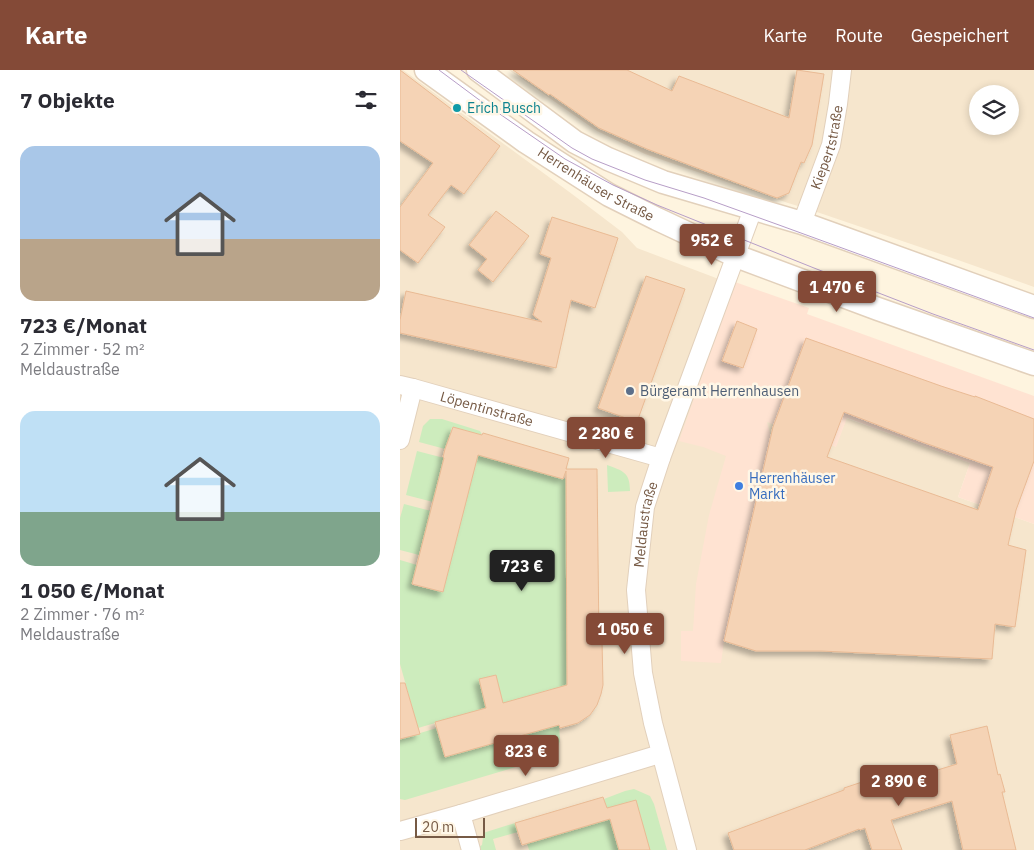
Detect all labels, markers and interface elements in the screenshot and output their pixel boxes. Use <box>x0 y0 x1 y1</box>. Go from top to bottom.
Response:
text: Karte <box>25 19 88 51</box>
text: Karte <box>764 24 807 47</box>
text: Route <box>835 24 883 47</box>
text: Gespeichert <box>911 24 1009 47</box>
map controls <box>969 85 1019 135</box>
button: layers <box>969 85 1019 135</box>
text: 7 Objekte <box>20 86 115 114</box>
icon: filters <box>352 86 380 114</box>
place label: Erich Busch <box>467 99 541 117</box>
marker: Erich Busch <box>451 102 463 114</box>
street label: Kiepertstraße <box>806 104 847 192</box>
street label: Herrenhäuser Straße <box>534 143 657 225</box>
icon: home <box>155 179 245 269</box>
pin: 952 € <box>677 224 747 266</box>
text: 952 € <box>691 230 733 250</box>
pin: 1 470 € <box>791 270 883 313</box>
text: 1 470 € <box>809 277 865 297</box>
text: 723 €/Monat <box>20 311 147 339</box>
text: 2 Zimmer · 52 m² <box>20 339 145 359</box>
text: Meldaustraße <box>20 359 120 379</box>
place label: Bürgeramt Herrenhausen <box>640 382 799 400</box>
marker: Bürgeramt Herrenhausen <box>624 385 636 397</box>
street label: Löpentinstraße <box>438 387 536 431</box>
pin: 2 280 € <box>560 416 652 459</box>
text: 2 280 € <box>578 423 634 443</box>
icon: home <box>155 444 245 534</box>
place label: Herrenhäuser Markt <box>749 469 835 503</box>
street label: Meldaustraße <box>629 479 662 569</box>
marker: Herrenhäuser Markt <box>733 480 745 492</box>
pin: 723 € <box>487 550 557 592</box>
text: 723 € <box>501 556 543 576</box>
text: 1 050 €/Monat <box>20 576 165 604</box>
text: 2 Zimmer · 76 m² <box>20 604 145 624</box>
pin: 1 050 € <box>579 612 671 655</box>
text: 1 050 € <box>597 619 653 639</box>
text: Meldaustraße <box>20 624 120 644</box>
pin: 823 € <box>491 734 561 777</box>
text: 823 € <box>505 741 547 761</box>
pin: 2 890 € <box>853 764 945 807</box>
text: 2 890 € <box>871 771 927 791</box>
scale bar <box>415 815 485 838</box>
text: 20 m <box>422 818 454 836</box>

